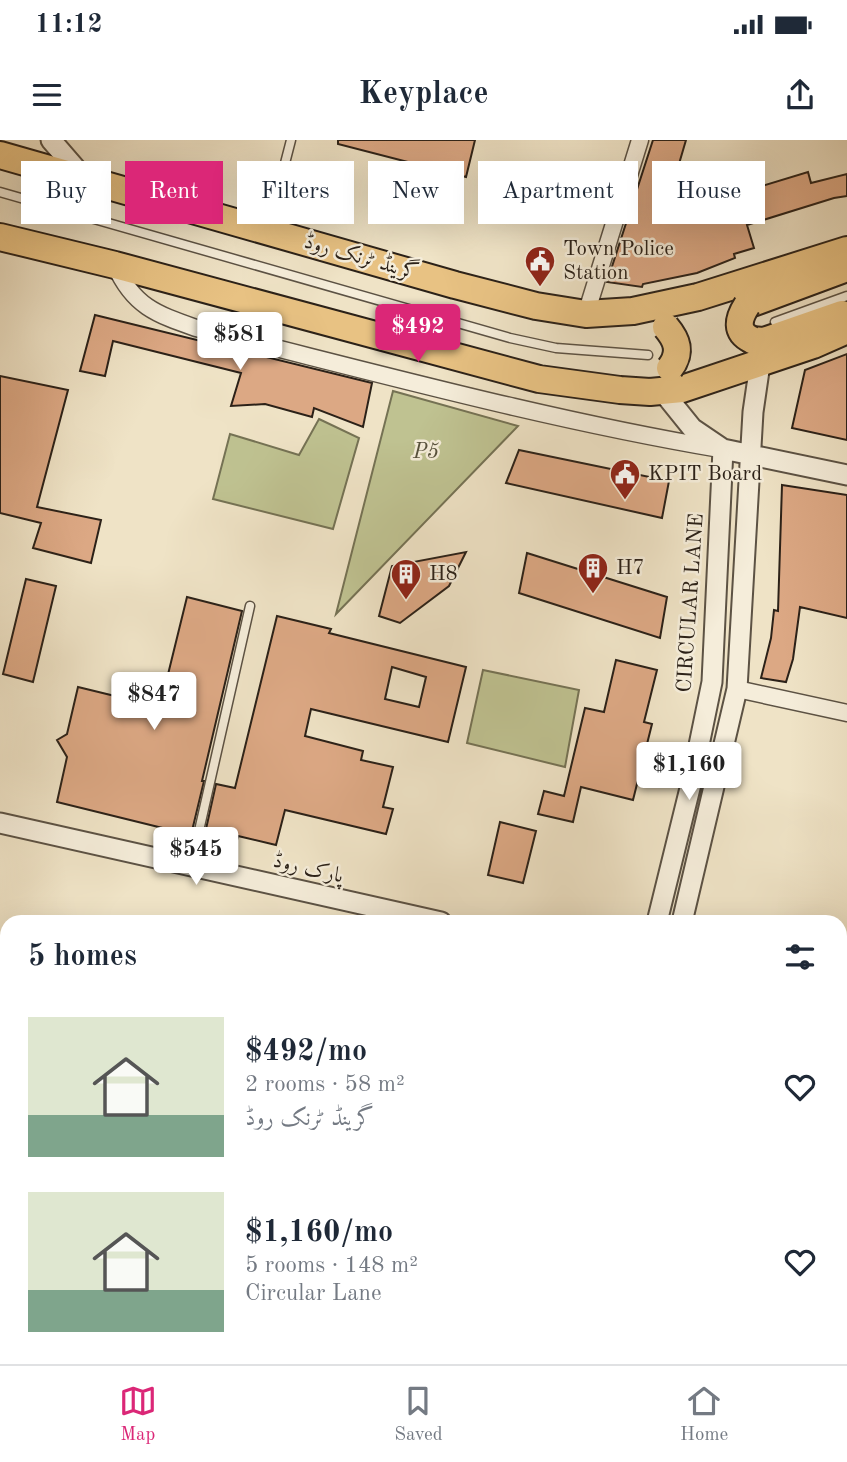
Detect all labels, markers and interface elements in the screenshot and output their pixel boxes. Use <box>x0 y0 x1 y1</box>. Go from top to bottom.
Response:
text: 11:12 <box>35 12 103 38</box>
icon: menu <box>28 76 66 114</box>
icon: share <box>781 76 819 114</box>
text: Keyplace <box>358 79 489 111</box>
chip: Buy <box>21 161 111 224</box>
chip: Rent <box>125 161 223 224</box>
chip: Filters <box>237 161 354 224</box>
chip: New <box>368 161 464 224</box>
chip: Apartment <box>478 161 638 224</box>
chip: House <box>652 161 765 224</box>
street label: گرینڈ ٹرنک روڈ <box>301 227 422 285</box>
place label: Town Police Station <box>563 239 674 284</box>
public building icon: Town Police Station <box>523 244 557 288</box>
pin: $492 <box>377 304 459 364</box>
pin: $581 <box>199 313 281 372</box>
text: $492 <box>391 315 445 338</box>
text: $581 <box>213 323 267 346</box>
park label: P5 <box>412 442 440 463</box>
public building icon: KPIT Board <box>608 457 642 501</box>
place label: KPIT Board <box>648 464 762 485</box>
street label: CIRCULAR LANE <box>674 513 708 693</box>
building icon: H7 <box>576 551 610 595</box>
building icon: H8 <box>389 557 423 601</box>
place label: H7 <box>616 558 645 579</box>
place label: H8 <box>429 564 458 585</box>
pin: $847 <box>113 672 195 732</box>
text: $847 <box>127 683 181 706</box>
pin: $1,160 <box>632 742 746 802</box>
text: $1,160 <box>652 753 726 776</box>
pin: $545 <box>155 828 237 887</box>
text: $545 <box>169 838 223 861</box>
street label: پارک روڈ <box>270 849 347 890</box>
icon: filters <box>781 938 819 976</box>
text: 5 homes <box>28 942 137 972</box>
text: $492/mo <box>245 1037 367 1067</box>
icon: home <box>84 1045 168 1129</box>
icon: heart <box>781 1068 819 1106</box>
text: 2 rooms · 58 m² <box>245 1073 405 1096</box>
text: گرینڈ ٹرنک روڈ <box>245 1107 374 1130</box>
text: $1,160/mo <box>245 1218 393 1248</box>
icon: home <box>84 1220 168 1304</box>
icon: heart <box>781 1243 819 1281</box>
text: 5 rooms · 148 m² <box>245 1254 418 1277</box>
text: Circular Lane <box>245 1282 382 1305</box>
tab: Map <box>119 1382 157 1447</box>
tab: Saved <box>394 1382 443 1447</box>
tab: Home <box>680 1382 728 1447</box>

